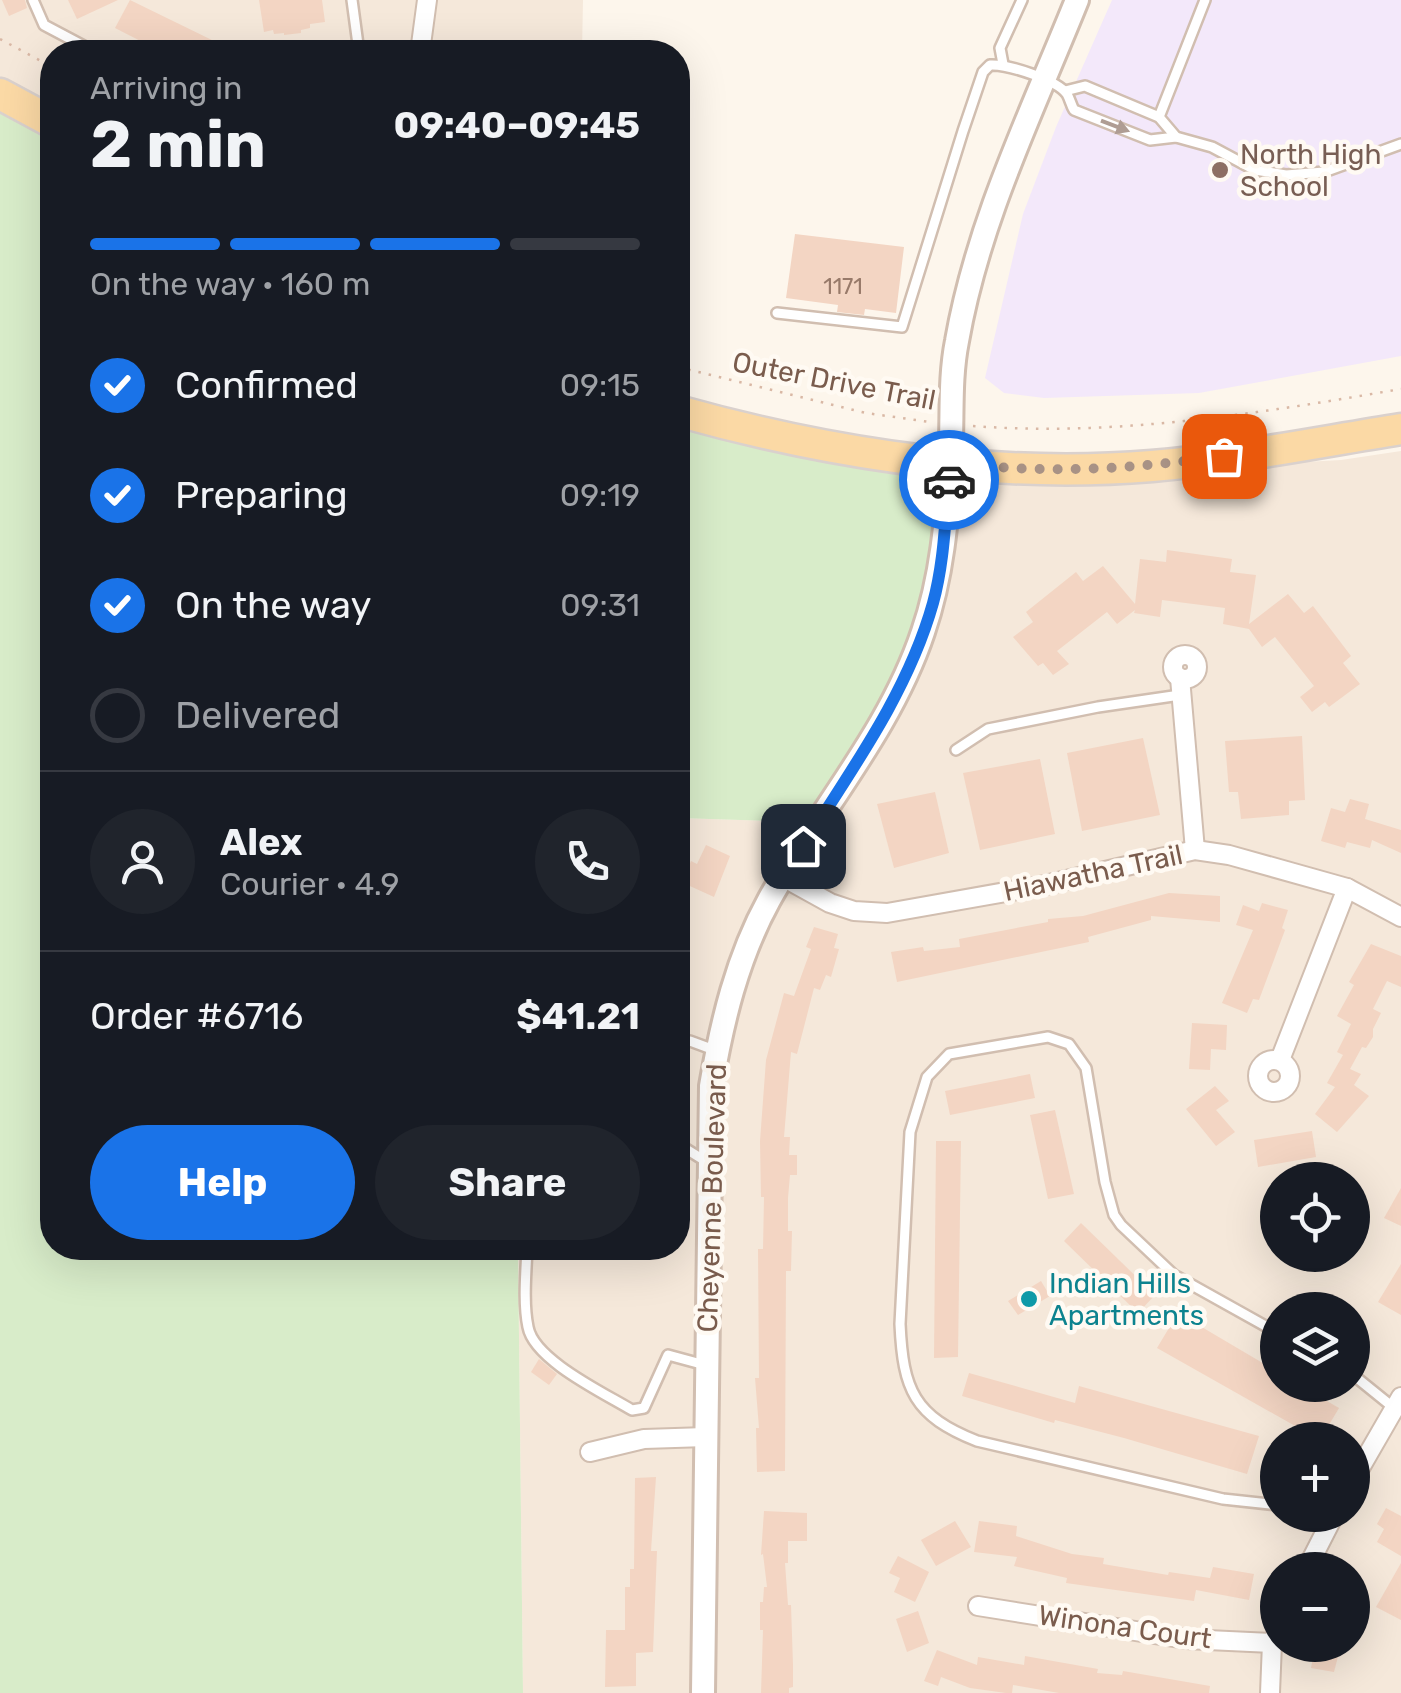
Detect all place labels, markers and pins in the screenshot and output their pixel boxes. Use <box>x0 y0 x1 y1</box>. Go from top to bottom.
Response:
place label: North High School <box>1240 138 1382 203</box>
marker: North High School <box>1209 159 1231 181</box>
pin <box>1182 414 1267 499</box>
pin <box>761 804 846 889</box>
place label: Indian Hills Apartments <box>1049 1267 1204 1332</box>
marker: Indian Hills Apartments <box>1018 1288 1040 1310</box>

